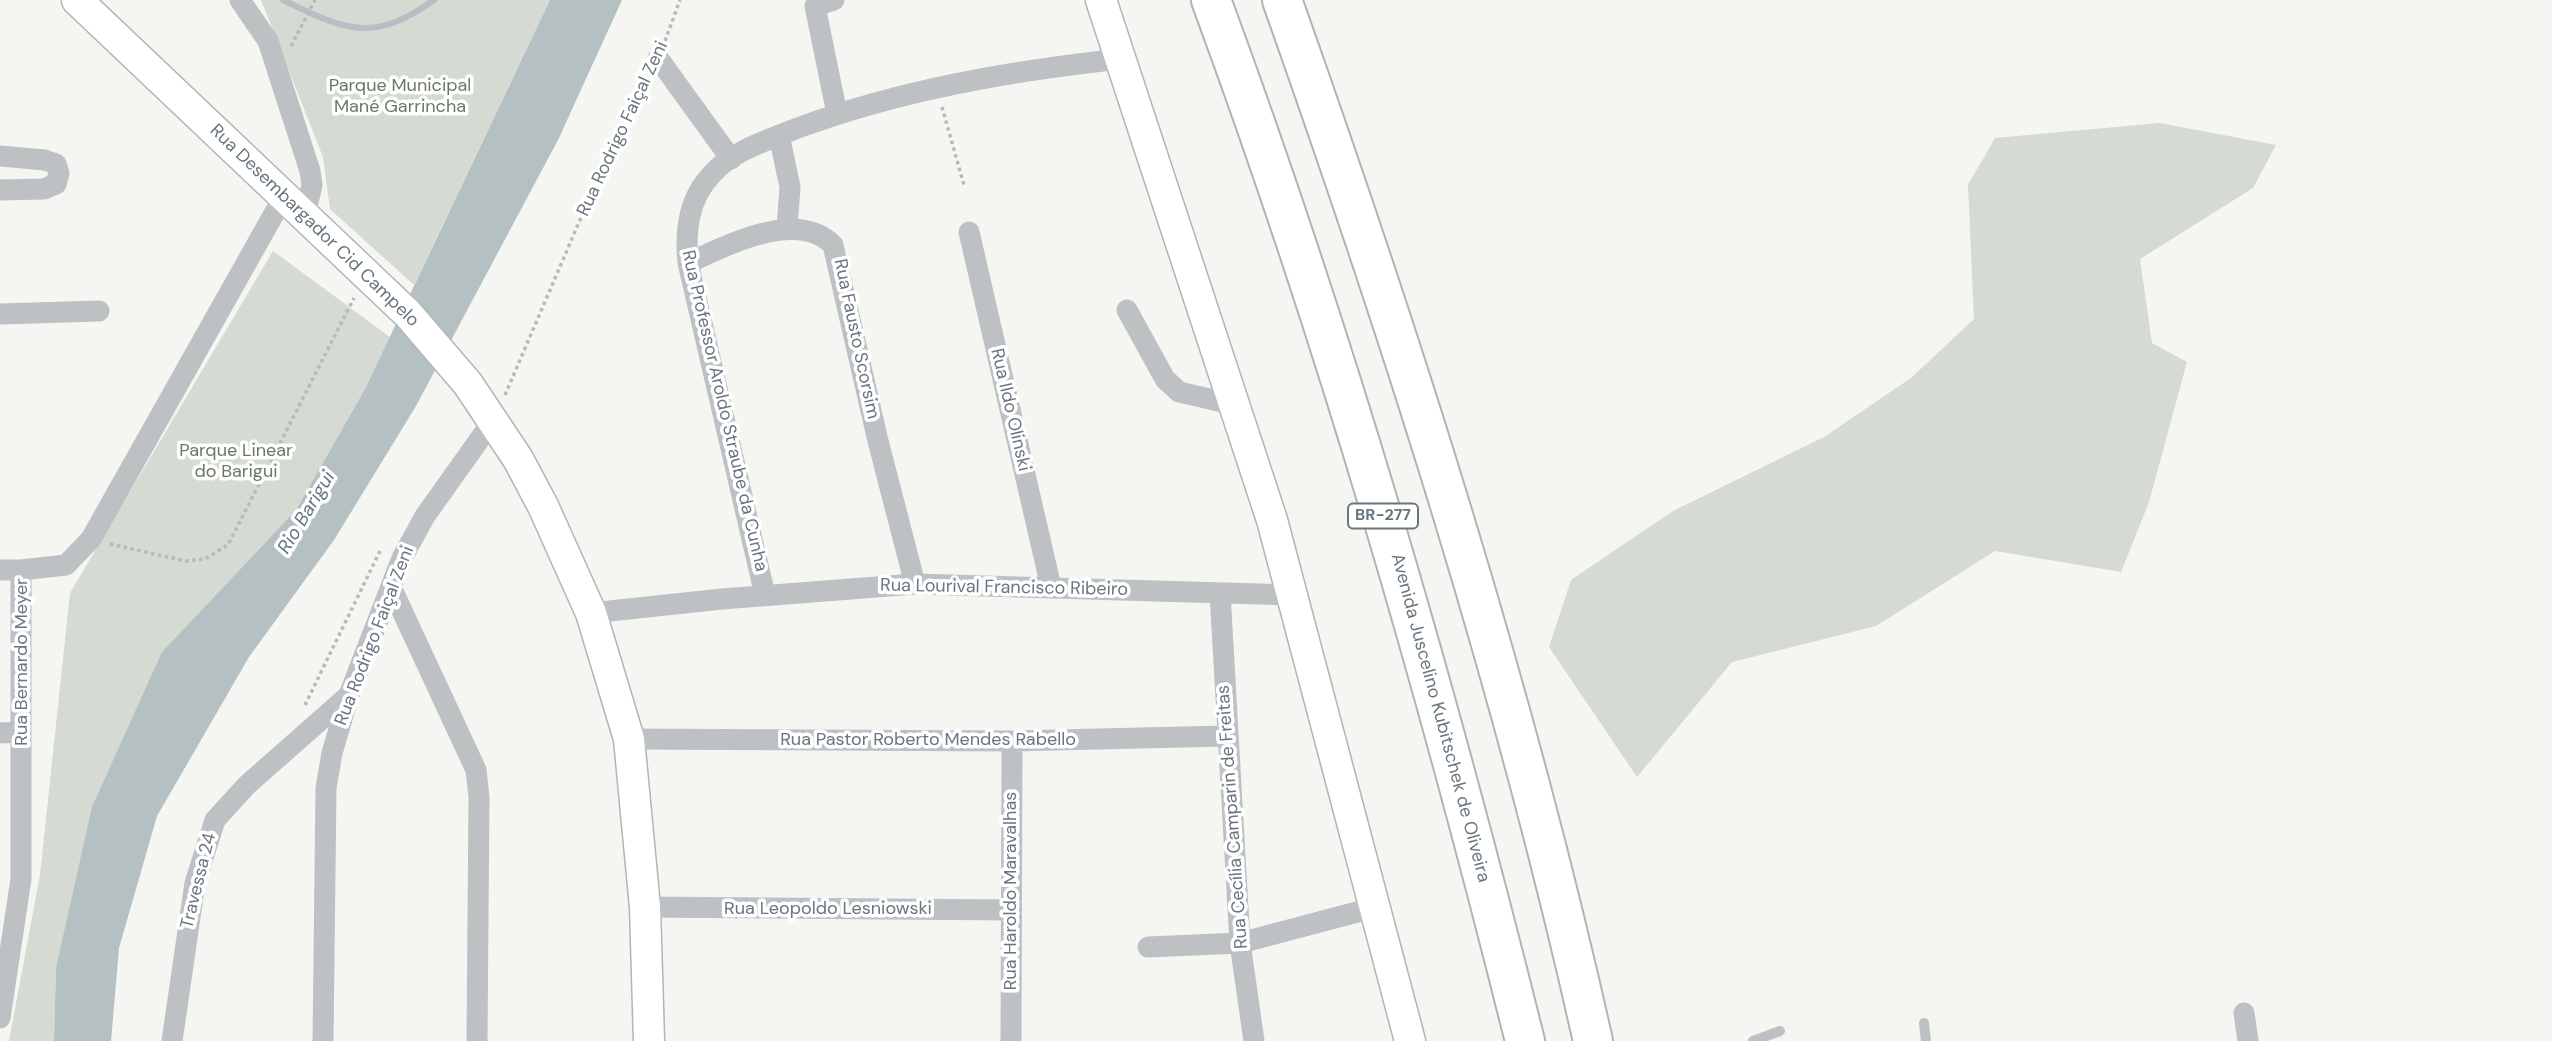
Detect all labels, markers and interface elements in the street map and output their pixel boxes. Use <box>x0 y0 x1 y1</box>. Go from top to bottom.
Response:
street label: Rua Rodrigo Faiçal Zeni <box>573 38 673 220</box>
park label: Parque Municipal Mané Garrincha <box>329 75 471 118</box>
street label: Rua Desembargador Cid Campelo <box>205 120 423 332</box>
street label: Rua Professor Aroldo Straube da Cunha <box>676 248 772 574</box>
street label: Rua Fausto Scorsim <box>828 257 884 421</box>
street label: Rua Ildo Olinski <box>985 346 1035 474</box>
park label: Parque Linear do Barigui <box>179 440 293 482</box>
water label: Rio Barigui <box>273 468 341 558</box>
road number: BR-277 <box>1348 503 1418 528</box>
street label: Rua Rodrigo Faiçal Zeni <box>331 543 419 729</box>
street label: Avenida Juscelino Kubitschek de Oliveira <box>1386 551 1494 885</box>
street label: Rua Lourival Francisco Ribeiro <box>880 575 1128 601</box>
street label: Rua Bernardo Meyer <box>11 578 33 746</box>
street label: Rua Cecília Camparin de Freitas <box>1213 684 1253 950</box>
street label: Rua Pastor Roberto Mendes Rabello <box>780 729 1076 751</box>
street label: Rua Haroldo Maravalhas <box>1000 792 1022 990</box>
street label: Travessa 24 <box>177 831 221 931</box>
street label: Rua Leopoldo Lesniowski <box>724 898 932 920</box>

